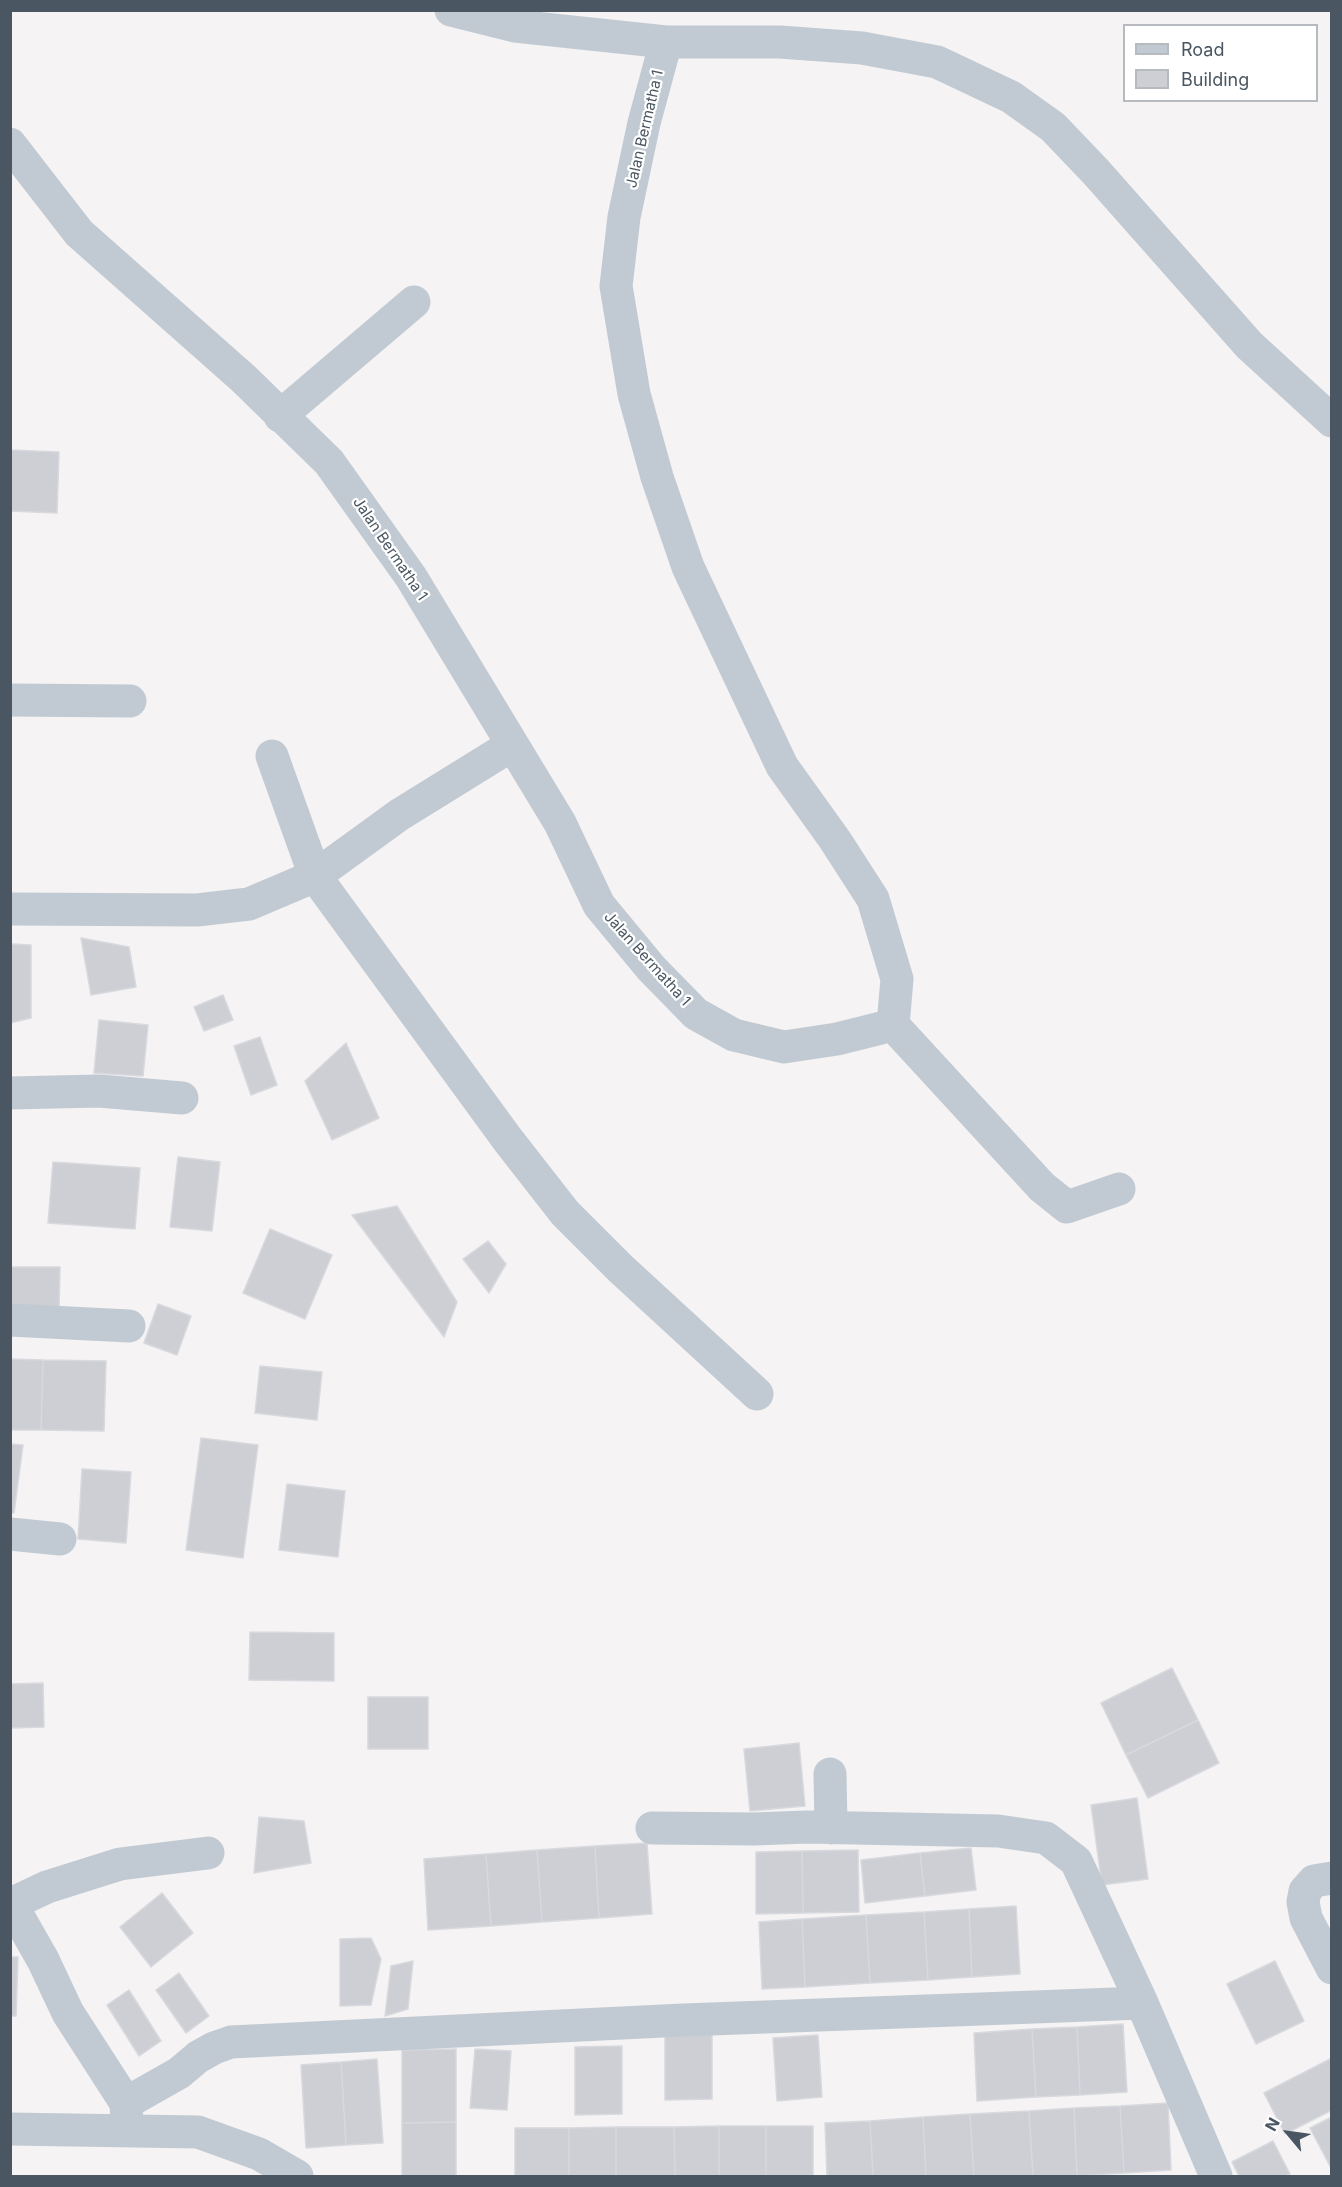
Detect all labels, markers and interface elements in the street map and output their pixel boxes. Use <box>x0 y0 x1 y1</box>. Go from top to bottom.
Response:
legend <box>1123 24 1318 102</box>
text: Road <box>1181 39 1224 60</box>
street label: Jalan Bermatha 1 <box>623 68 667 190</box>
text: Building <box>1181 69 1249 90</box>
street label: Jalan Bermatha 1 <box>349 494 431 604</box>
street label: Jalan Bermatha 1 <box>600 908 694 1010</box>
north arrow <box>1258 2103 1318 2163</box>
text: N <box>1261 2114 1284 2134</box>

